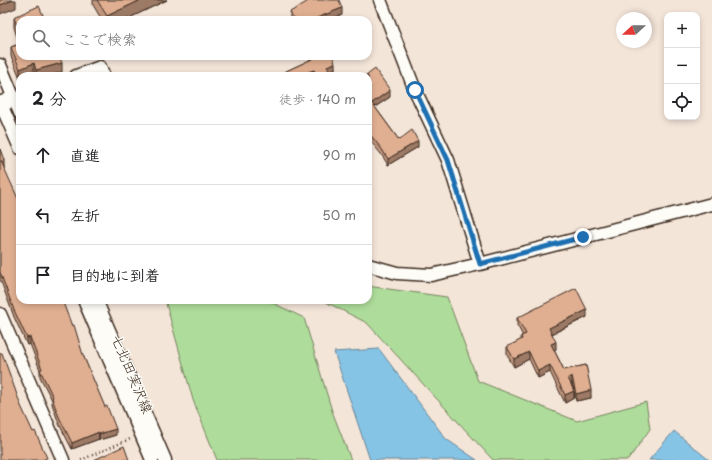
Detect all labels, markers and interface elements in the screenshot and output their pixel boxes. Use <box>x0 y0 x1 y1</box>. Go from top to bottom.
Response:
north arrow <box>616 12 652 48</box>
map controls <box>664 12 700 120</box>
button: + <box>664 12 700 48</box>
search box <box>16 16 372 60</box>
icon: search <box>30 27 52 49</box>
text: ここで検索 <box>62 27 137 50</box>
button: − <box>664 48 700 84</box>
route start <box>406 81 424 99</box>
button: locate <box>664 84 700 120</box>
text: 2 分 <box>32 85 66 111</box>
text: 徒歩 · 140 m <box>279 89 356 108</box>
text: 直進 <box>70 143 100 166</box>
icon: ahead <box>32 144 54 166</box>
text: 90 m <box>323 145 356 164</box>
text: 左折 <box>70 203 100 226</box>
icon: left <box>32 204 54 226</box>
text: 50 m <box>322 205 356 224</box>
route end <box>574 228 592 246</box>
text: 目的地に到着 <box>70 263 160 286</box>
icon: arrive <box>32 264 54 286</box>
street label: 七北田実沢線 <box>106 331 159 417</box>

